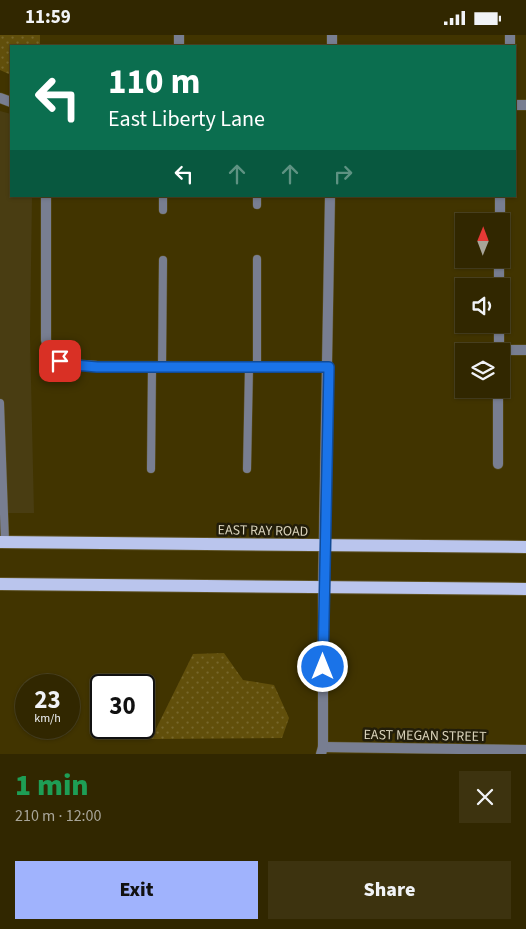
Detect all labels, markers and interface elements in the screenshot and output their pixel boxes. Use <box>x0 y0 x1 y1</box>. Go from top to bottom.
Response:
text: 11:59 <box>25 4 71 31</box>
text: 110 m <box>108 57 200 107</box>
icon: left <box>25 65 90 130</box>
text: East Liberty Lane <box>108 103 265 135</box>
icon: left <box>170 160 198 188</box>
icon: ahead <box>223 160 251 188</box>
icon: ahead <box>276 160 304 188</box>
icon: right <box>329 160 357 188</box>
north arrow <box>455 213 510 267</box>
map controls <box>455 213 510 398</box>
button: sound <box>455 278 510 333</box>
pin <box>39 340 81 382</box>
button: layers <box>455 343 510 398</box>
icon: arrive <box>46 347 74 375</box>
street label: EAST RAY ROAD <box>218 520 308 542</box>
position arrow <box>296 640 348 692</box>
speed limit sign: 30 <box>90 674 155 739</box>
text: 23 <box>34 682 61 718</box>
text: km/h <box>34 710 61 727</box>
street label: EAST MEGAN STREET <box>363 725 487 747</box>
text: 1 min <box>15 764 89 807</box>
button: close <box>459 771 511 823</box>
text: 210 m · 12:00 <box>15 805 102 827</box>
button: Exit <box>15 861 258 919</box>
button: Share <box>268 861 511 919</box>

